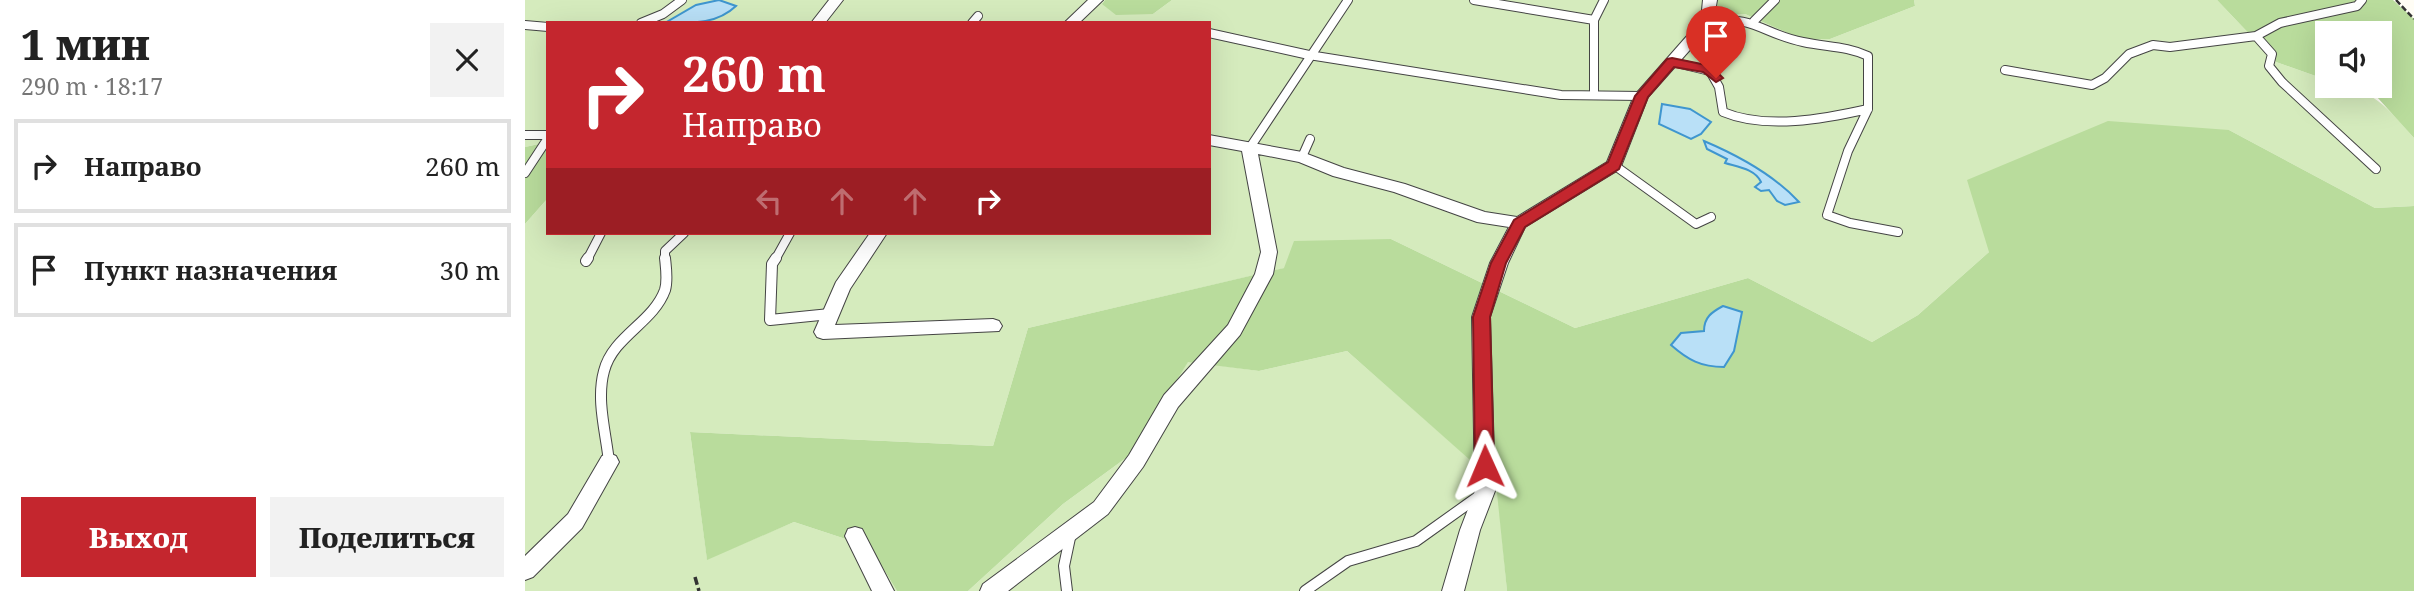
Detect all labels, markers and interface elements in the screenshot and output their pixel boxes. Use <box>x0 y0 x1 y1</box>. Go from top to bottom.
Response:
pin <box>1686 6 1746 78</box>
text: 1 мин <box>21 15 150 72</box>
icon: arrive <box>1697 17 1735 55</box>
map controls <box>2315 21 2392 98</box>
button: sound <box>2315 21 2392 98</box>
button: close <box>430 23 504 97</box>
text: 260 m <box>682 40 826 106</box>
icon: right <box>567 49 658 140</box>
text: 290 m · 18:17 <box>21 70 163 102</box>
text: Направо <box>682 103 822 146</box>
icon: right <box>25 147 63 185</box>
text: Направо <box>84 148 202 184</box>
text: 260 m <box>425 148 500 184</box>
icon: left <box>750 182 788 220</box>
icon: ahead <box>823 182 861 220</box>
icon: ahead <box>896 182 934 220</box>
icon: right <box>969 182 1007 220</box>
icon: arrive <box>25 251 63 289</box>
text: Пункт назначения <box>84 252 337 288</box>
text: 30 m <box>440 252 500 288</box>
position arrow <box>1448 429 1522 503</box>
button: Выход <box>21 497 256 577</box>
button: Поделиться <box>270 497 504 577</box>

